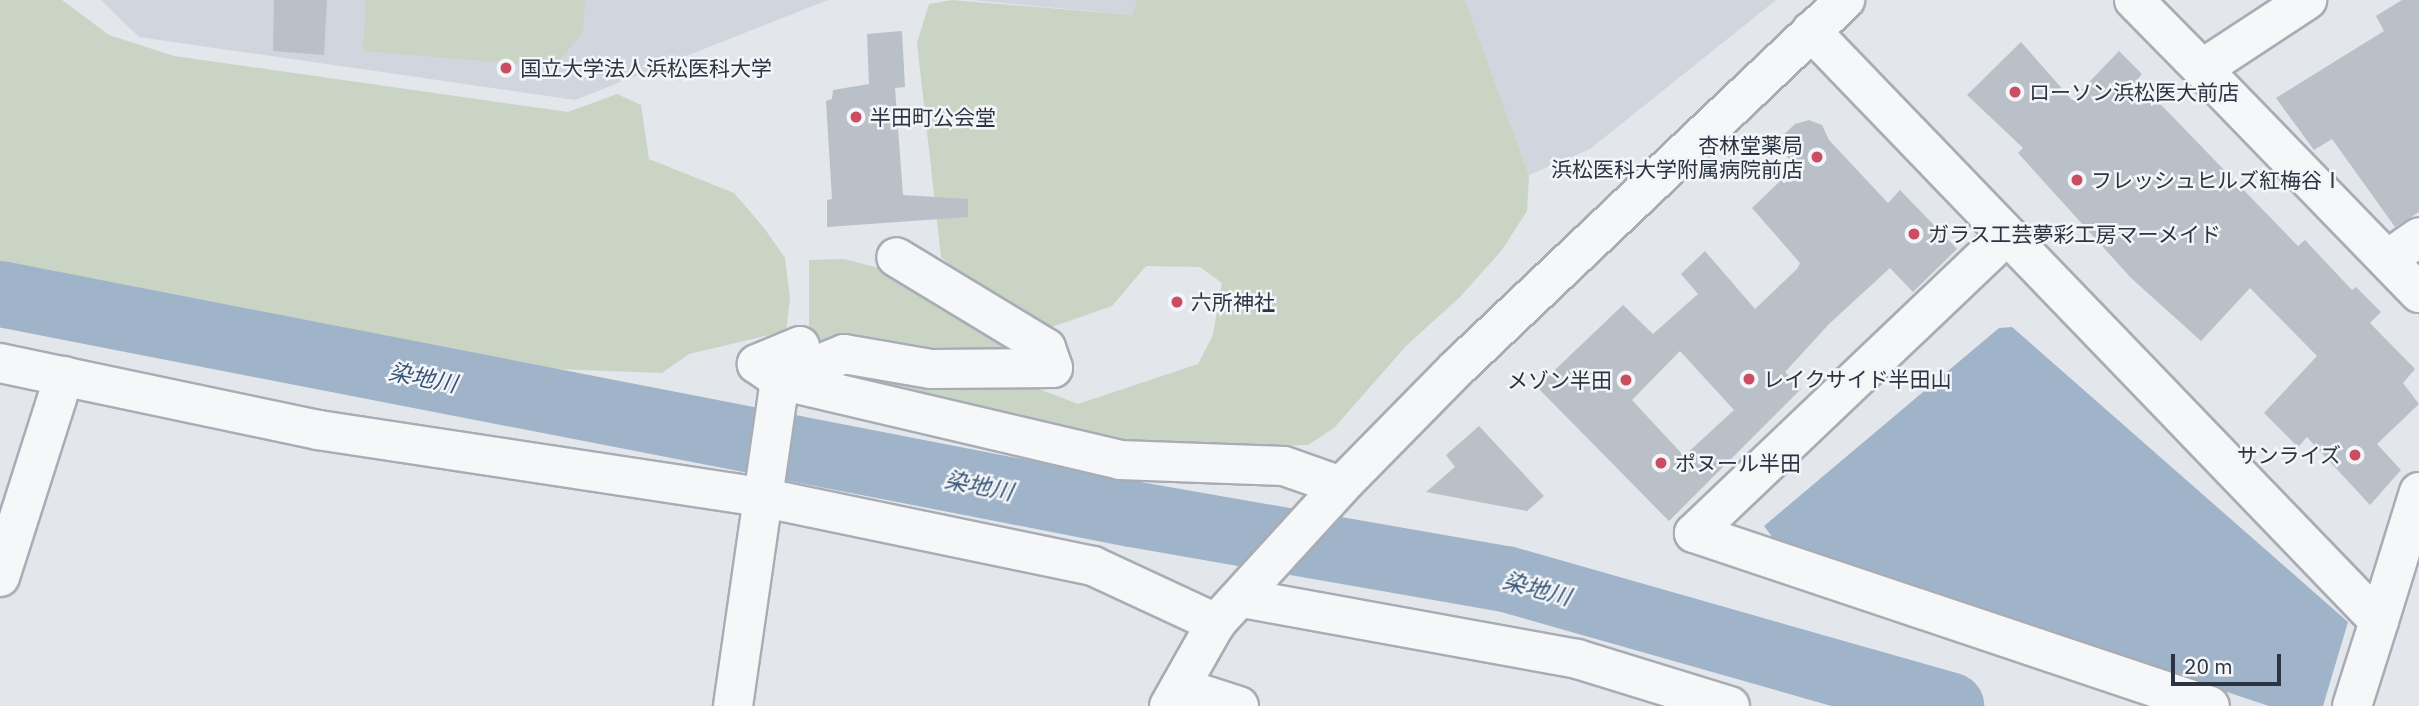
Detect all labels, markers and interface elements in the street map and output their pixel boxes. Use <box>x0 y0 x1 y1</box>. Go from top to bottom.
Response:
place label: 国立大学法人浜松医科大学 <box>520 55 772 81</box>
marker: 国立大学法人浜松医科大学 <box>498 60 514 76</box>
place label: ローソン浜松医大前店 <box>2029 79 2239 105</box>
marker: ローソン浜松医大前店 <box>2007 84 2023 100</box>
place label: 半田町公会堂 <box>870 104 996 130</box>
marker: 半田町公会堂 <box>848 109 864 125</box>
place label: 杏林堂薬局 浜松医科大学附属病院前店 <box>1551 132 1803 182</box>
marker: 杏林堂薬局 浜松医科大学附属病院前店 <box>1809 149 1825 165</box>
place label: フレッシュヒルズ紅梅谷Ⅰ <box>2091 167 2343 193</box>
marker: フレッシュヒルズ紅梅谷Ⅰ <box>2069 172 2085 188</box>
place label: ガラス工芸夢彩工房マーメイド <box>1928 221 2222 247</box>
marker: ガラス工芸夢彩工房マーメイド <box>1906 226 1922 242</box>
place label: 六所神社 <box>1191 289 1275 315</box>
marker: 六所神社 <box>1169 294 1185 310</box>
water label: 染地川 <box>387 357 459 397</box>
place label: レイクサイド半田山 <box>1763 366 1952 392</box>
place label: メゾン半田 <box>1507 367 1612 393</box>
marker: レイクサイド半田山 <box>1741 371 1757 387</box>
marker: メゾン半田 <box>1618 372 1634 388</box>
place label: サンライズ <box>2236 442 2341 468</box>
marker: サンライズ <box>2347 447 2363 463</box>
place label: ポヌール半田 <box>1675 450 1801 476</box>
marker: ポヌール半田 <box>1653 455 1669 471</box>
water label: 染地川 <box>943 465 1015 505</box>
water label: 染地川 <box>1500 566 1574 610</box>
scale bar <box>2174 640 2284 684</box>
text: 20 m <box>2184 652 2233 680</box>

